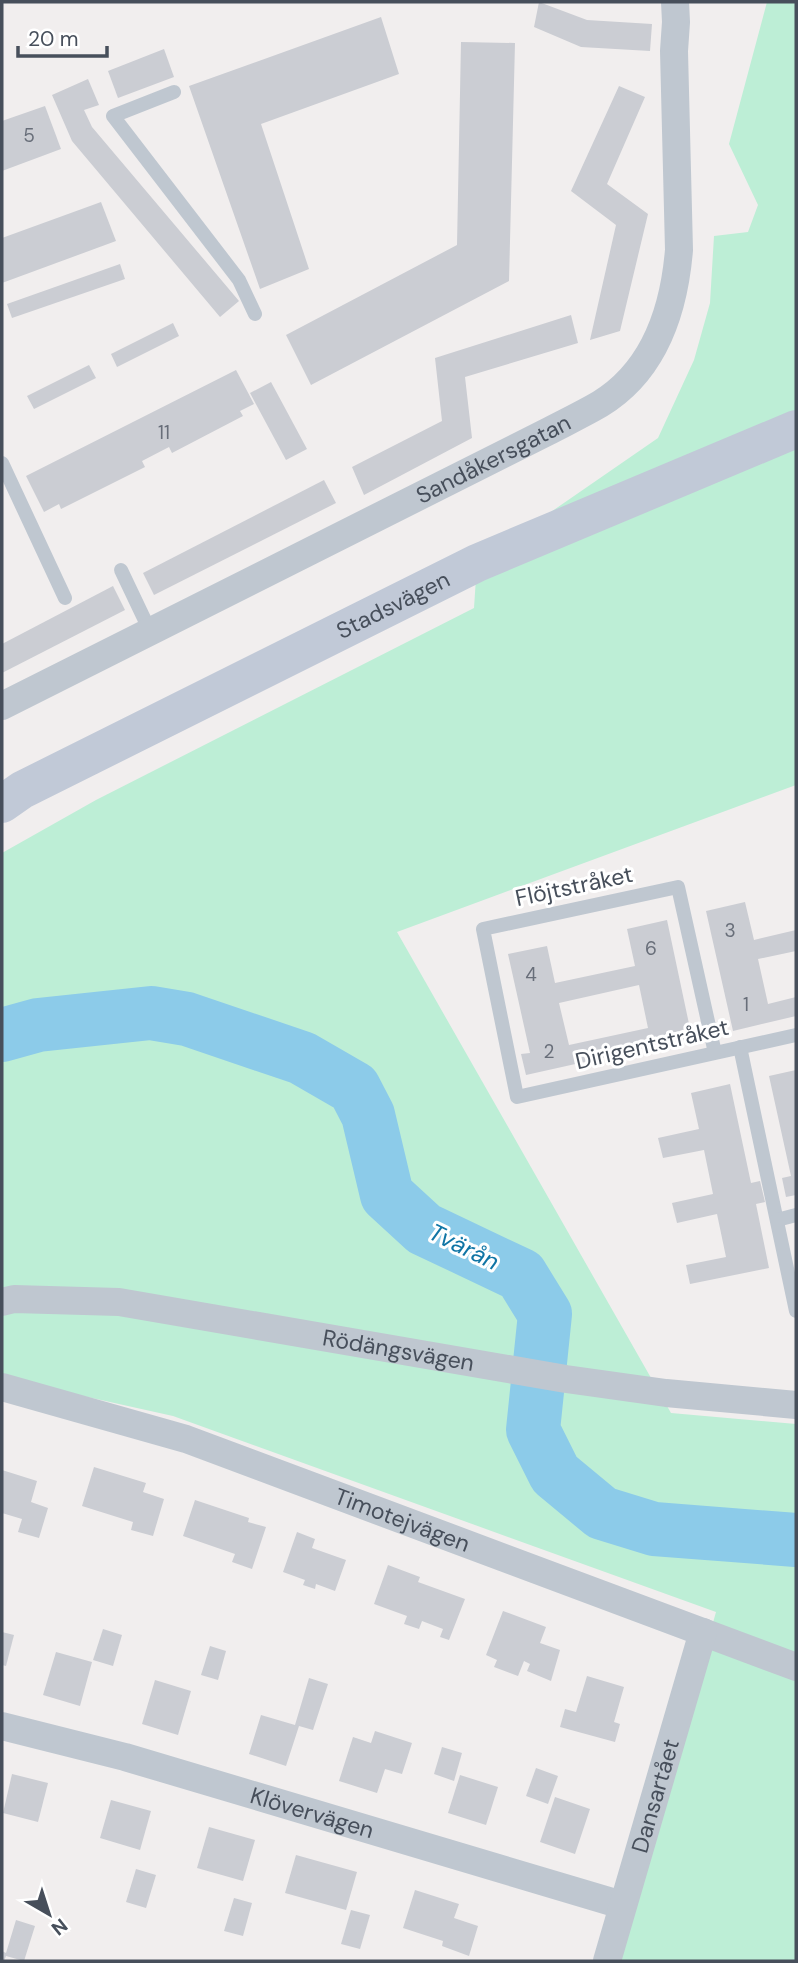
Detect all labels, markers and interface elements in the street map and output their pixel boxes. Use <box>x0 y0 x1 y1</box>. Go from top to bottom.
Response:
scale bar <box>18 14 107 58</box>
text: 20 m <box>28 25 79 53</box>
house number: 5 <box>23 123 35 148</box>
street label: Sandåkersgatan <box>411 407 576 510</box>
house number: 11 <box>158 420 170 445</box>
street label: Stadsvägen <box>331 564 455 646</box>
street label: Flöjtstråket <box>513 859 635 913</box>
house number: 3 <box>724 918 736 943</box>
house number: 6 <box>645 936 657 961</box>
house number: 4 <box>525 962 537 987</box>
house number: 1 <box>743 992 749 1017</box>
street label: Dirigentstråket <box>572 1012 732 1076</box>
house number: 2 <box>544 1039 555 1064</box>
water label: Tvärån <box>424 1216 505 1277</box>
street label: Rödängsvägen <box>320 1322 477 1378</box>
street label: Timotejvägen <box>330 1481 474 1559</box>
street label: Dansartået <box>624 1735 686 1856</box>
street label: Klövervägen <box>247 1780 377 1845</box>
north arrow <box>14 1879 84 1949</box>
text: N <box>46 1913 73 1941</box>

